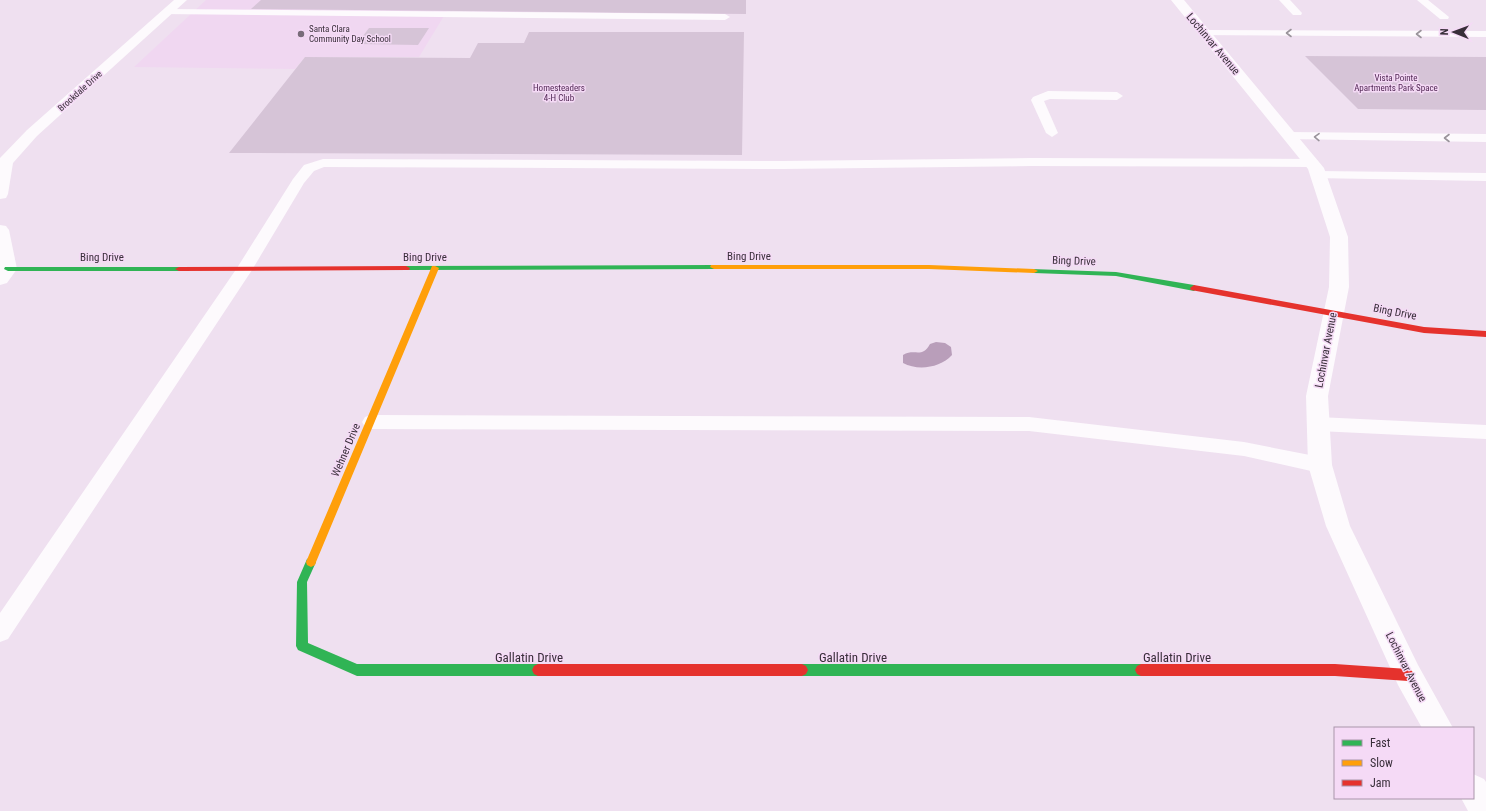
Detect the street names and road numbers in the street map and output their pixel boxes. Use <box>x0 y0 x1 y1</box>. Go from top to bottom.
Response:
street label: Lochinvar Avenue <box>1183 11 1243 77</box>
street label: Brookdale Drive <box>56 69 104 113</box>
street label: Bing Drive <box>727 250 771 263</box>
street label: Bing Drive <box>80 251 124 264</box>
street label: Bing Drive <box>403 251 447 264</box>
street label: Bing Drive <box>1052 254 1096 268</box>
street label: Bing Drive <box>1372 301 1418 323</box>
street label: Lochinvar Avenue <box>1312 311 1340 389</box>
street label: Wehner Drive <box>329 421 363 479</box>
street label: Lochinvar Avenue <box>1383 630 1429 704</box>
street label: Gallatin Drive <box>495 650 563 665</box>
street label: Gallatin Drive <box>819 650 887 665</box>
street label: Gallatin Drive <box>1143 650 1211 665</box>

